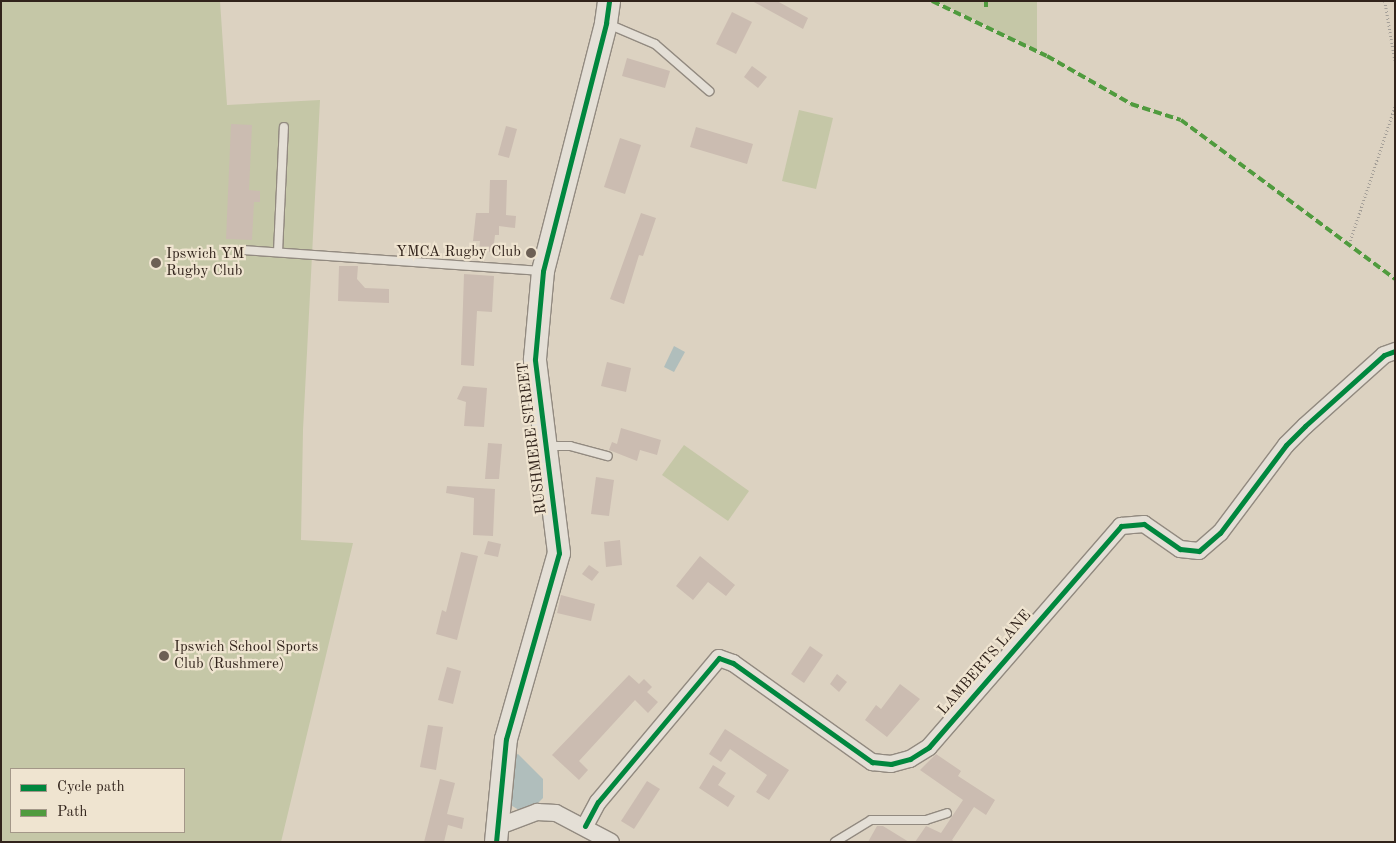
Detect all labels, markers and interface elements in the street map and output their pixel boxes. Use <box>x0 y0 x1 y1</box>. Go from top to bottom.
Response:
place label: YMCA Rugby Club <box>396 244 521 262</box>
place label: Ipswich YM Rugby Club <box>166 245 244 280</box>
marker: YMCA Rugby Club <box>525 247 537 259</box>
marker: Ipswich YM Rugby Club <box>150 257 162 269</box>
street label: RUSHMERE STREET <box>515 361 551 515</box>
street label: LAMBERTS LANE <box>935 607 1035 719</box>
place label: Ipswich School Sports Club (Rushmere) <box>174 638 318 673</box>
marker: Ipswich School Sports Club (Rushmere) <box>158 650 170 662</box>
legend <box>10 768 185 833</box>
text: Cycle path <box>57 780 125 795</box>
text: Path <box>57 805 87 820</box>

